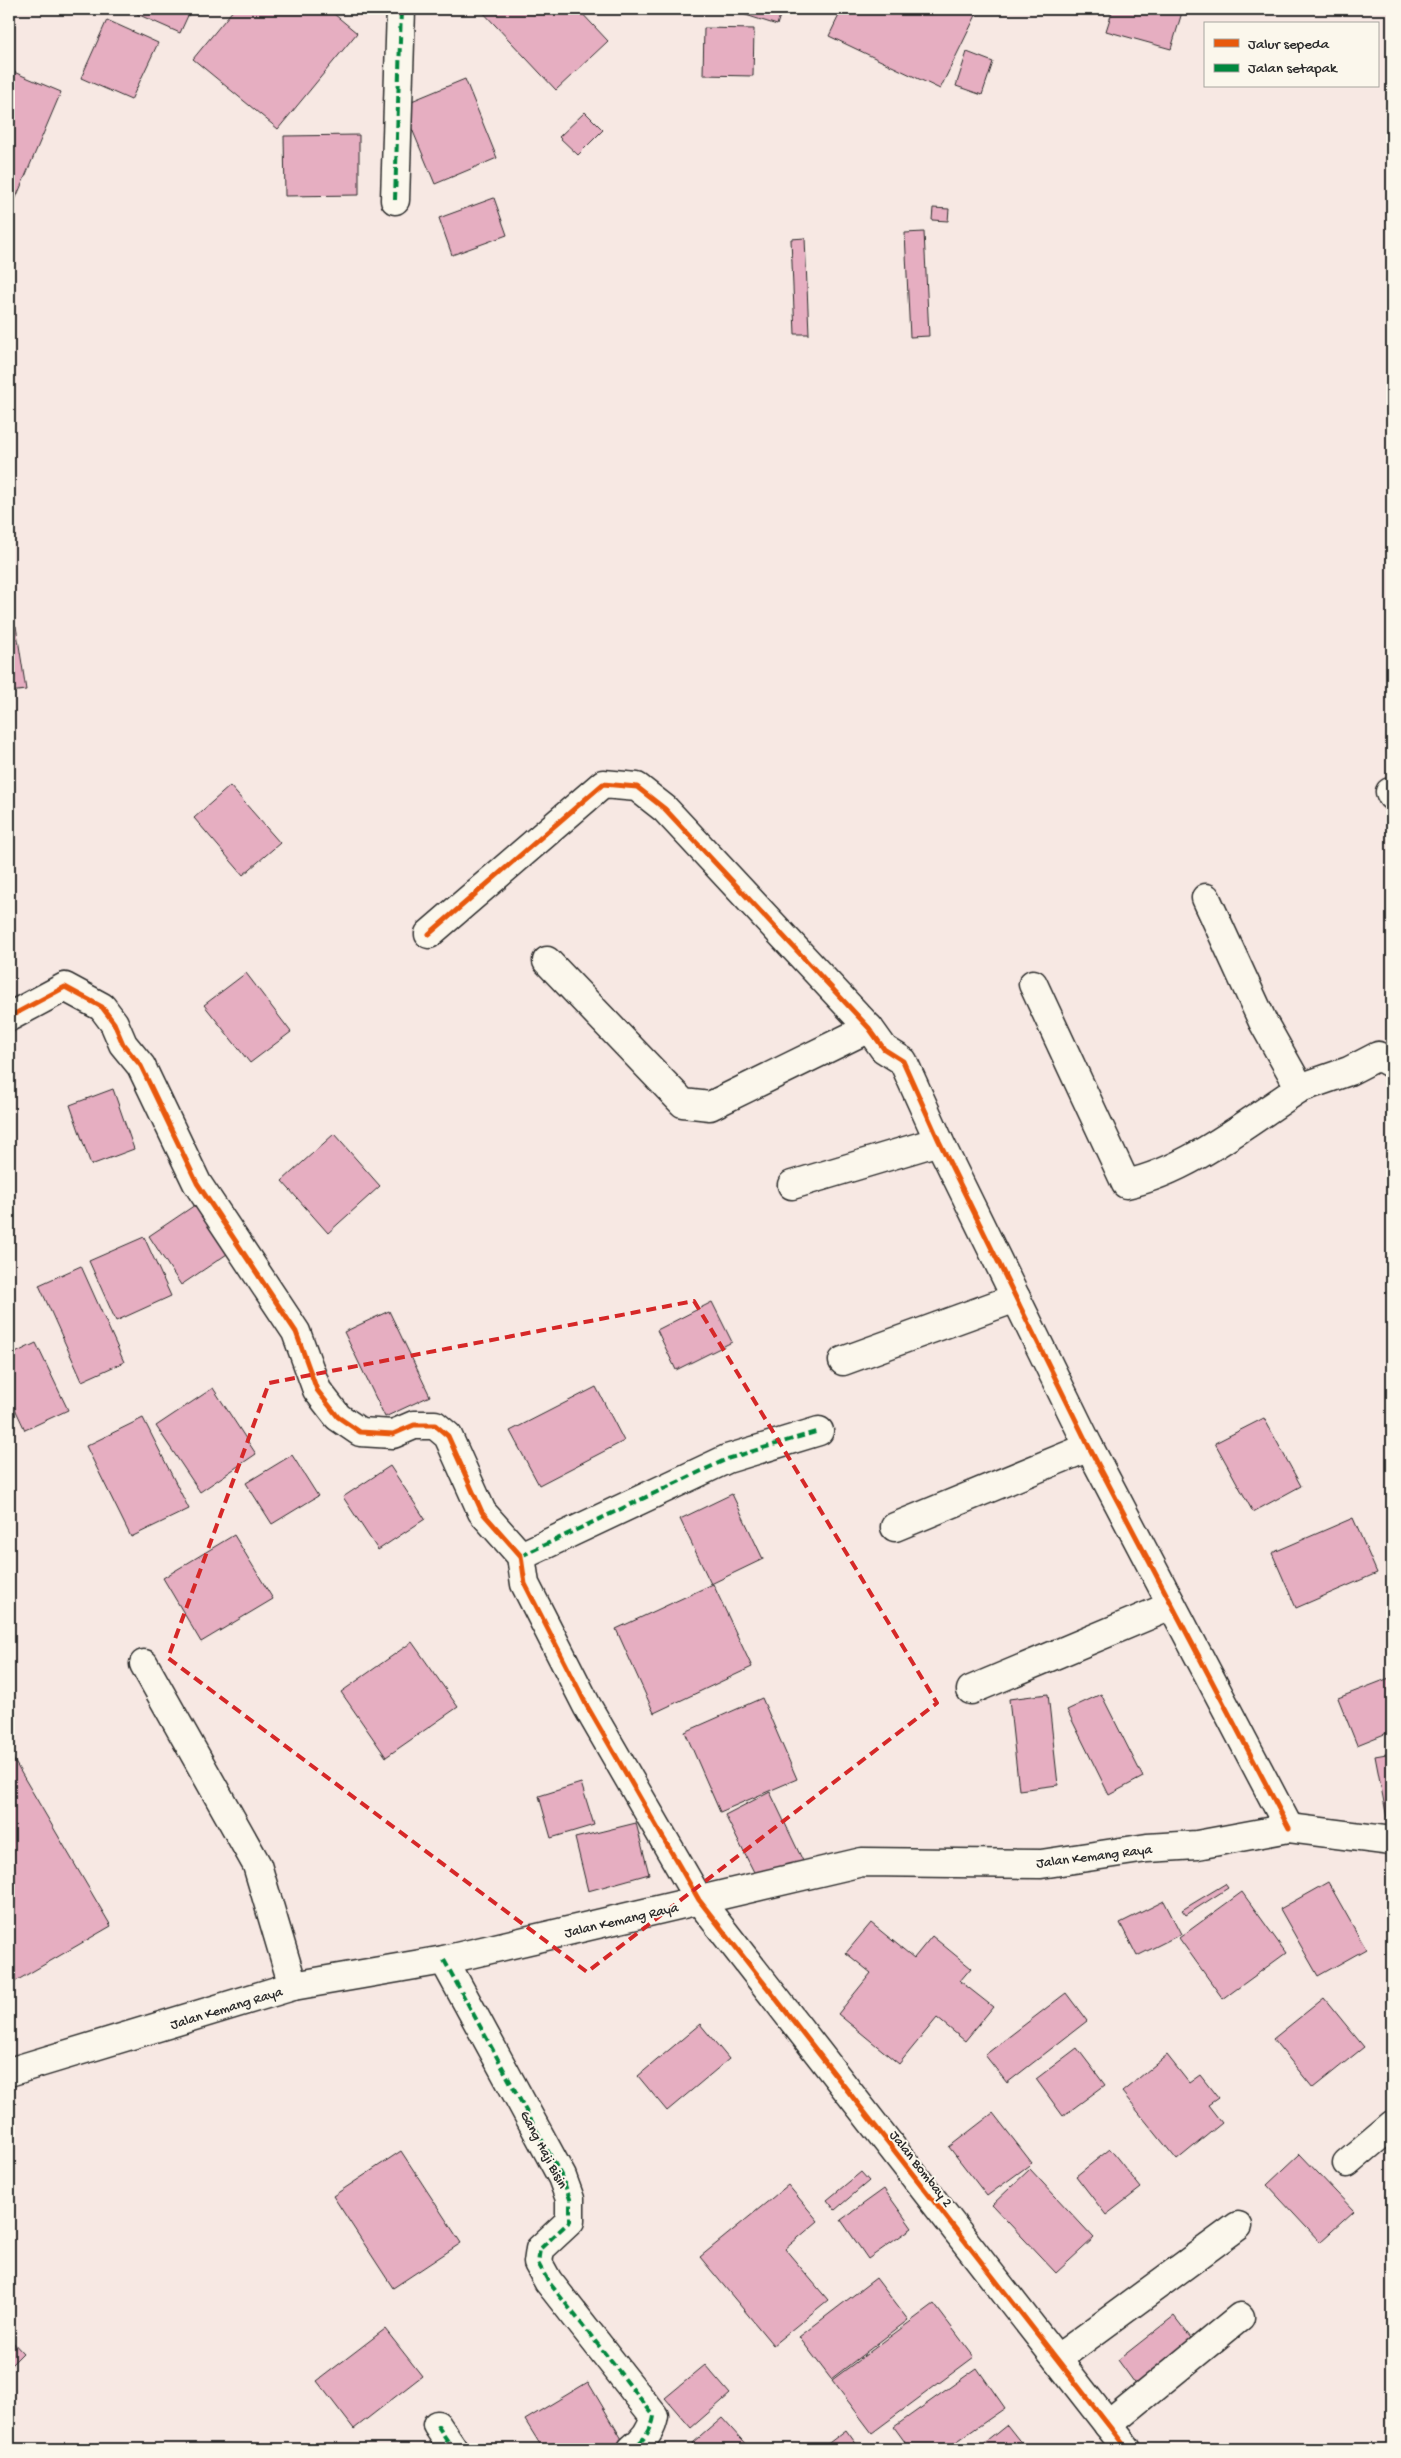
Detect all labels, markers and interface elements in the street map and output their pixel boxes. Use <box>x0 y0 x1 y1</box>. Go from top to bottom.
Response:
legend <box>1204 22 1378 88</box>
text: Jalur sepeda <box>1248 36 1330 54</box>
text: Jalan setapak <box>1248 60 1338 78</box>
street label: Jalan Kemang Raya <box>1036 1842 1154 1873</box>
street label: Jalan Kemang Raya <box>563 1900 681 1943</box>
street label: Jalan Kemang Raya <box>169 1984 286 2035</box>
street label: Gang Haji Bisin <box>515 2108 571 2192</box>
street label: Jalan Bombay 2 <box>885 2128 955 2211</box>

